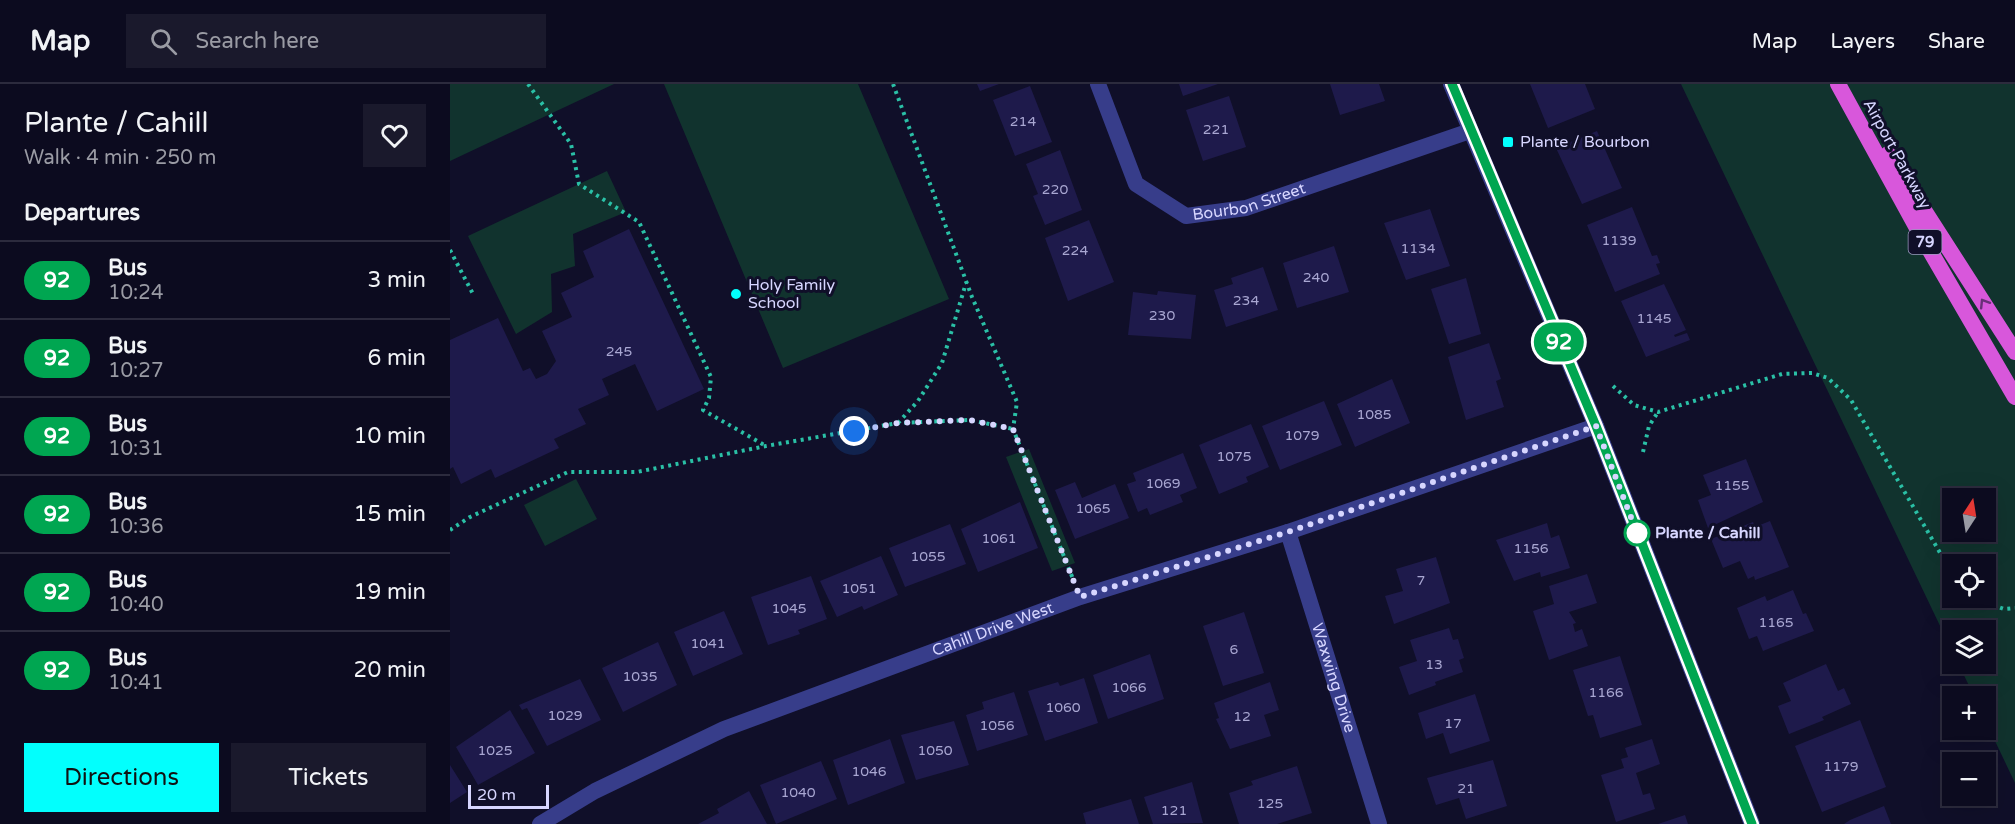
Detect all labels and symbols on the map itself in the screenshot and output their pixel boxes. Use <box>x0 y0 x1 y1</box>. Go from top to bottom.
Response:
street label: Airport Parkway <box>1859 96 1936 213</box>
house number: 214 <box>1010 113 1036 130</box>
house number: 221 <box>1203 121 1229 138</box>
place label: Plante / Bourbon <box>1520 132 1650 152</box>
marker: Plante / Bourbon <box>1501 135 1515 149</box>
street label: Bourbon Street <box>1191 178 1308 225</box>
house number: 220 <box>1042 181 1068 198</box>
road number: 79 <box>1908 230 1942 254</box>
house number: 1139 <box>1601 232 1637 249</box>
house number: 1134 <box>1400 240 1436 257</box>
house number: 224 <box>1062 242 1088 259</box>
house number: 240 <box>1303 269 1329 286</box>
place label: Holy Family School <box>748 275 835 313</box>
marker: Holy Family School <box>729 287 743 301</box>
house number: 234 <box>1233 292 1259 309</box>
one-way arrow <box>1980 299 1992 309</box>
house number: 230 <box>1149 307 1175 324</box>
house number: 1145 <box>1636 310 1672 327</box>
line badge: 92 <box>1532 322 1586 362</box>
house number: 245 <box>606 343 632 360</box>
house number: 1085 <box>1356 406 1392 423</box>
your location <box>839 416 869 446</box>
house number: 1079 <box>1284 427 1320 444</box>
house number: 1075 <box>1216 448 1252 465</box>
house number: 1069 <box>1145 475 1181 492</box>
house number: 1155 <box>1714 477 1750 494</box>
north arrow <box>1942 488 1996 542</box>
house number: 1065 <box>1075 500 1111 517</box>
marker: Plante / Cahill <box>1624 520 1650 546</box>
place label: Plante / Cahill <box>1655 523 1760 543</box>
house number: 1061 <box>981 530 1017 547</box>
house number: 1156 <box>1513 540 1549 557</box>
house number: 1055 <box>910 548 946 565</box>
house number: 7 <box>1417 572 1425 589</box>
house number: 1051 <box>841 580 877 597</box>
street label: Cahill Drive West <box>929 598 1056 661</box>
house number: 1045 <box>771 600 807 617</box>
house number: 1165 <box>1758 614 1794 631</box>
street label: Waxwing Drive <box>1307 621 1360 735</box>
house number: 1041 <box>690 635 726 652</box>
house number: 6 <box>1230 641 1239 658</box>
house number: 13 <box>1425 656 1443 673</box>
house number: 1035 <box>622 668 658 685</box>
house number: 1066 <box>1111 679 1147 696</box>
house number: 1166 <box>1588 684 1624 701</box>
house number: 1060 <box>1045 699 1081 716</box>
house number: 1029 <box>547 707 583 724</box>
house number: 12 <box>1233 708 1251 725</box>
house number: 17 <box>1444 715 1462 732</box>
house number: 1056 <box>979 717 1015 734</box>
house number: 1025 <box>477 742 513 759</box>
house number: 1050 <box>917 742 953 759</box>
house number: 1179 <box>1823 758 1859 775</box>
house number: 1046 <box>851 763 887 780</box>
house number: 21 <box>1457 780 1475 797</box>
scale bar <box>468 782 549 810</box>
house number: 1040 <box>780 784 816 801</box>
house number: 125 <box>1257 795 1283 812</box>
house number: 121 <box>1161 802 1187 819</box>

